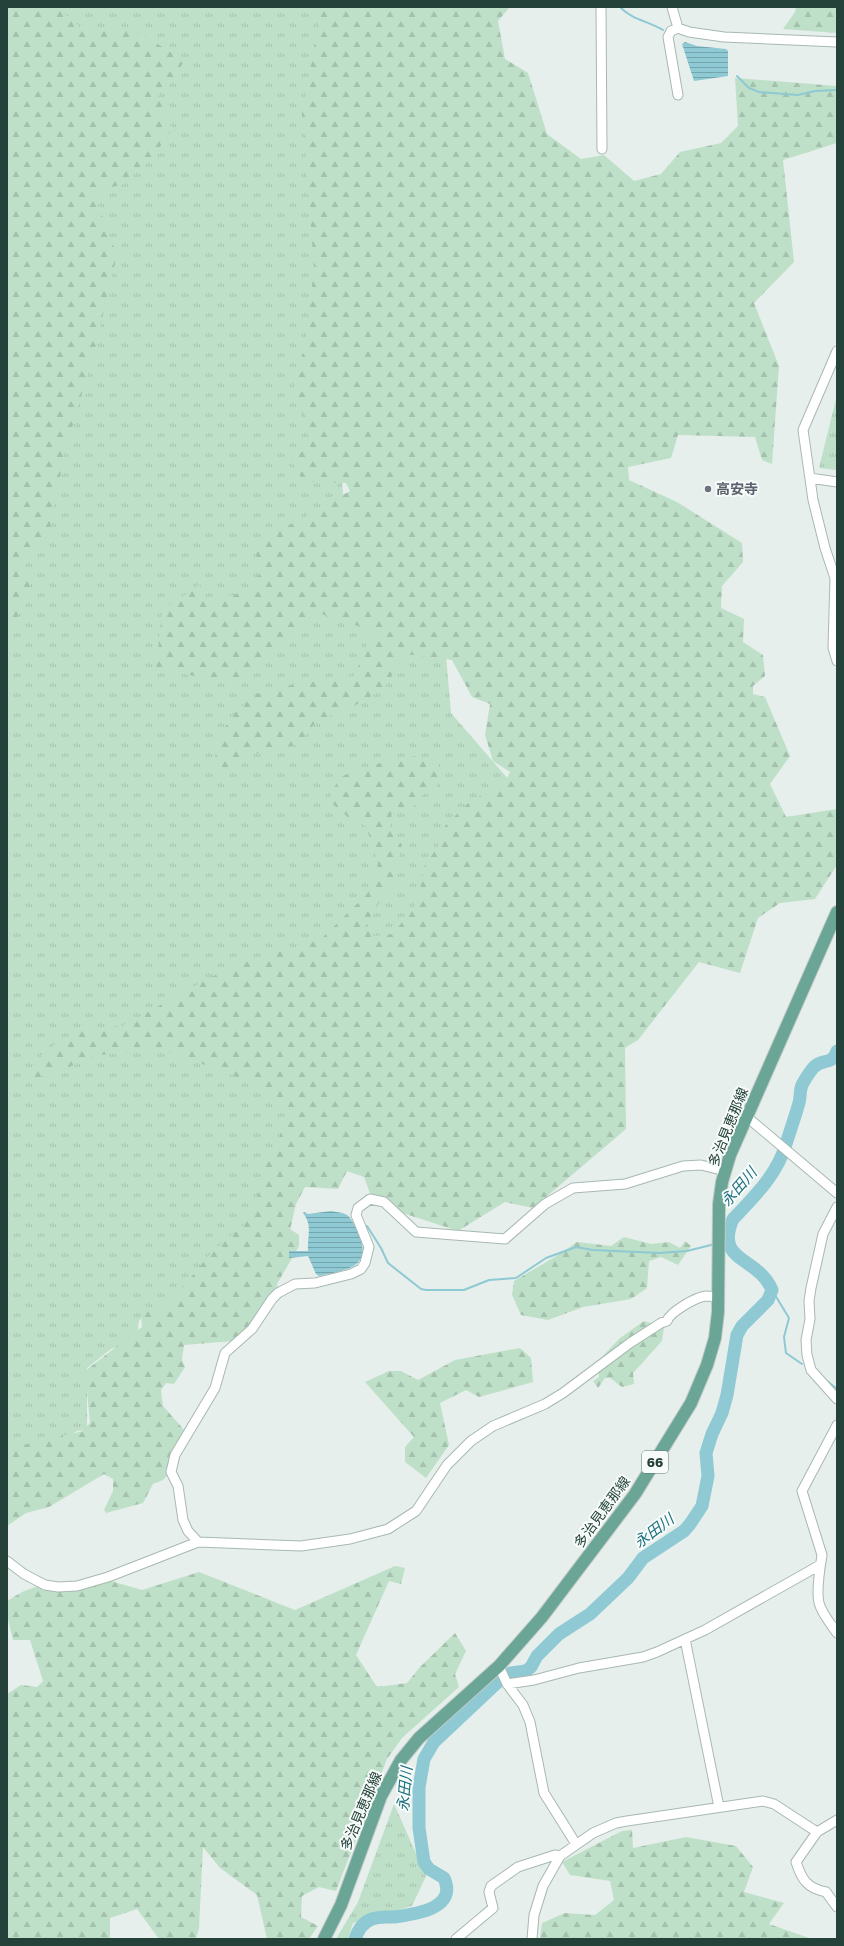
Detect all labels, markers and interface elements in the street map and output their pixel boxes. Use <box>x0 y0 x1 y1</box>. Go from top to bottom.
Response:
place label: 高安寺 <box>716 480 758 497</box>
marker: 高安寺 <box>703 484 713 494</box>
street label: 多治見恵那線 <box>704 1085 751 1169</box>
water label: 永田川 <box>717 1162 761 1209</box>
road number: 66 <box>642 1451 668 1473</box>
street label: 多治見恵那線 <box>570 1473 633 1551</box>
water label: 永田川 <box>630 1508 678 1551</box>
water label: 永田川 <box>393 1764 415 1812</box>
street label: 多治見恵那線 <box>336 1769 385 1853</box>

